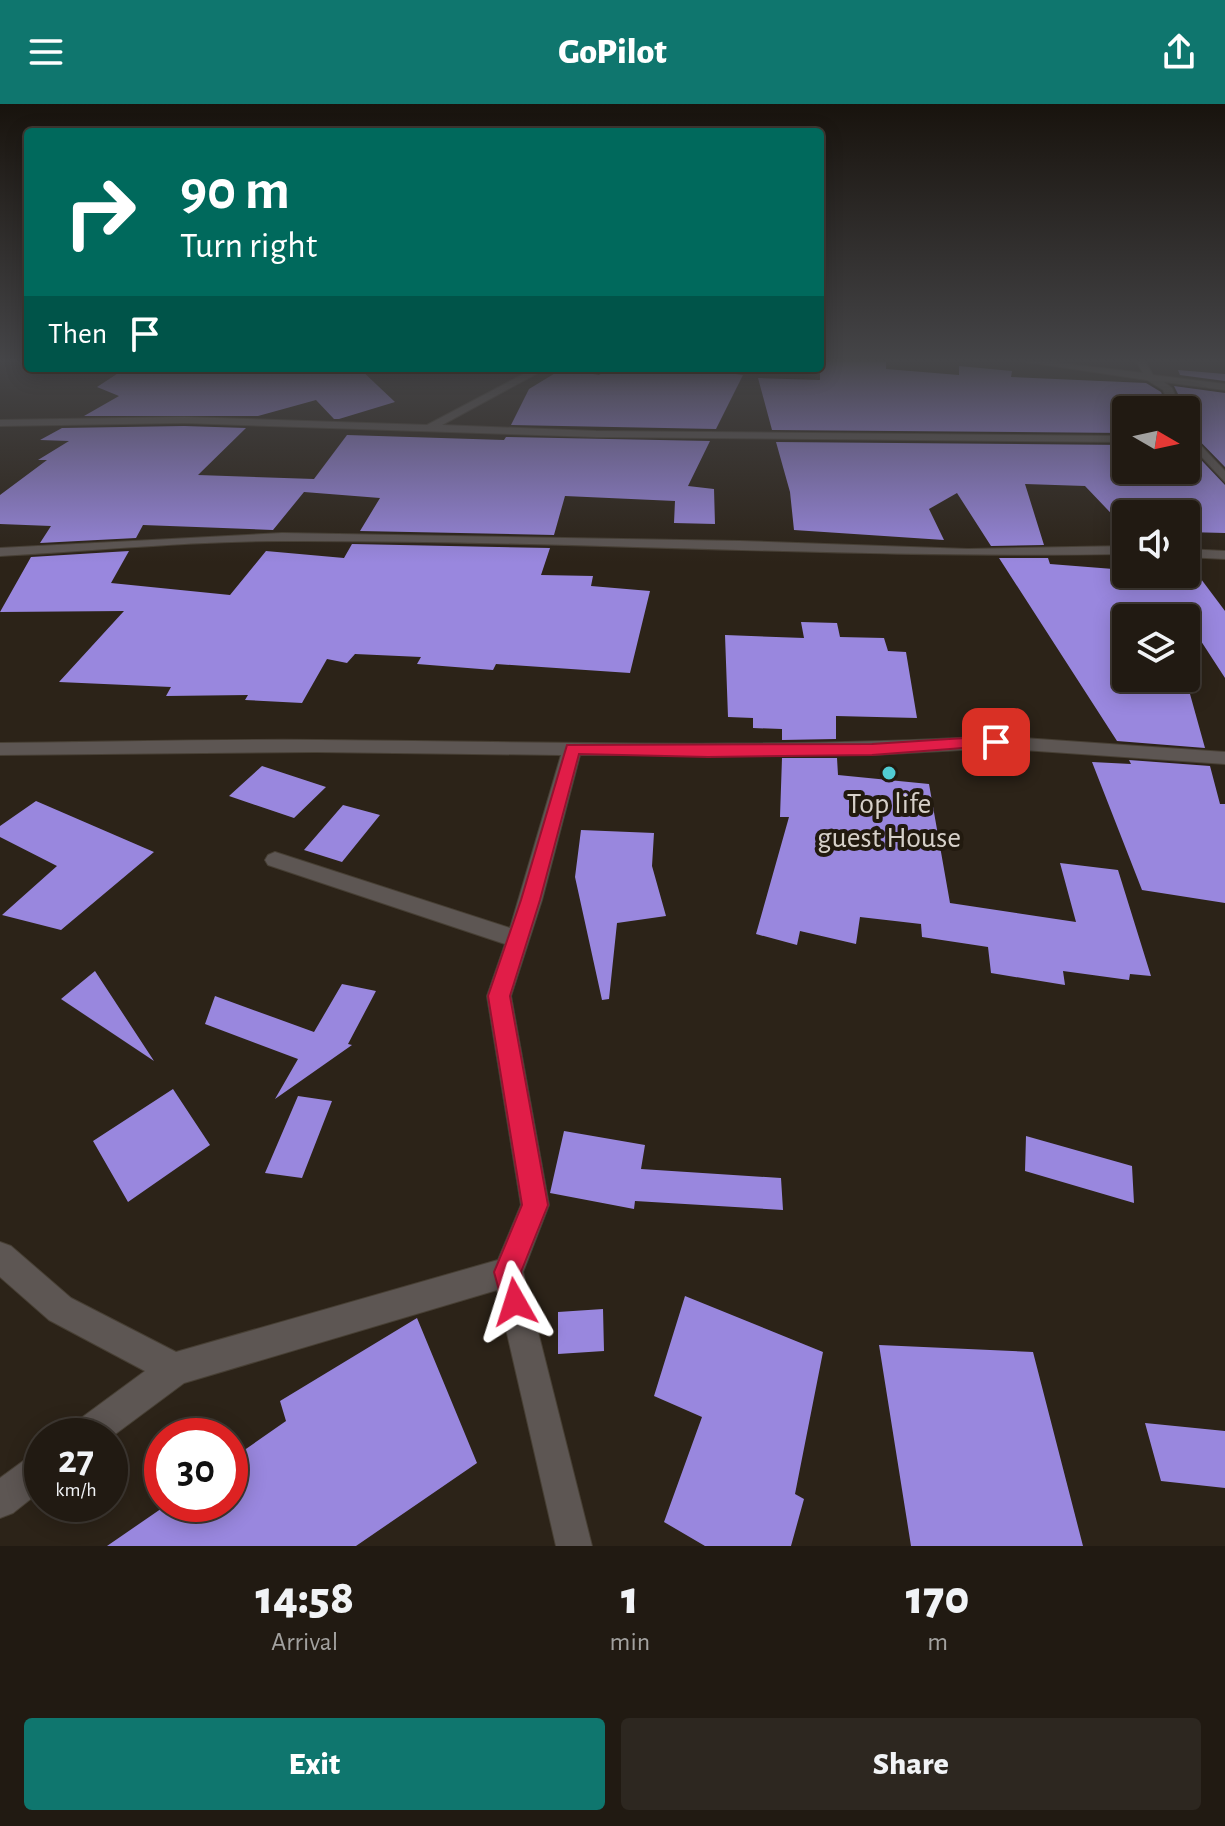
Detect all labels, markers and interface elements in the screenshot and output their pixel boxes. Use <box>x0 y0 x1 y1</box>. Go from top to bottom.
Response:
icon: menu <box>24 30 68 74</box>
icon: share <box>1157 30 1201 74</box>
text: GoPilot <box>558 34 667 70</box>
icon: right <box>48 160 152 264</box>
text: 90 m <box>180 163 290 219</box>
text: Turn right <box>180 228 317 264</box>
icon: arrive <box>123 312 167 356</box>
text: Then <box>48 319 107 349</box>
north arrow <box>1112 396 1200 484</box>
map controls <box>1112 396 1200 692</box>
button: sound <box>1112 500 1200 588</box>
button: layers <box>1112 604 1200 692</box>
pin <box>962 708 1030 776</box>
icon: arrive <box>974 720 1018 764</box>
marker: Top life guest House <box>880 764 898 782</box>
place label: Top life guest House <box>817 789 961 853</box>
position arrow <box>473 1260 557 1344</box>
speed limit sign: 30 <box>144 1418 248 1522</box>
text: 27 <box>58 1440 94 1480</box>
text: km/h <box>55 1480 97 1500</box>
text: 14:58 <box>256 1575 354 1623</box>
text: 1 <box>621 1575 639 1623</box>
text: 170 <box>906 1575 969 1623</box>
text: Arrival <box>271 1629 338 1655</box>
text: min <box>610 1629 650 1655</box>
text: m <box>927 1629 948 1655</box>
button: Exit <box>24 1718 605 1810</box>
button: Share <box>621 1718 1201 1810</box>

